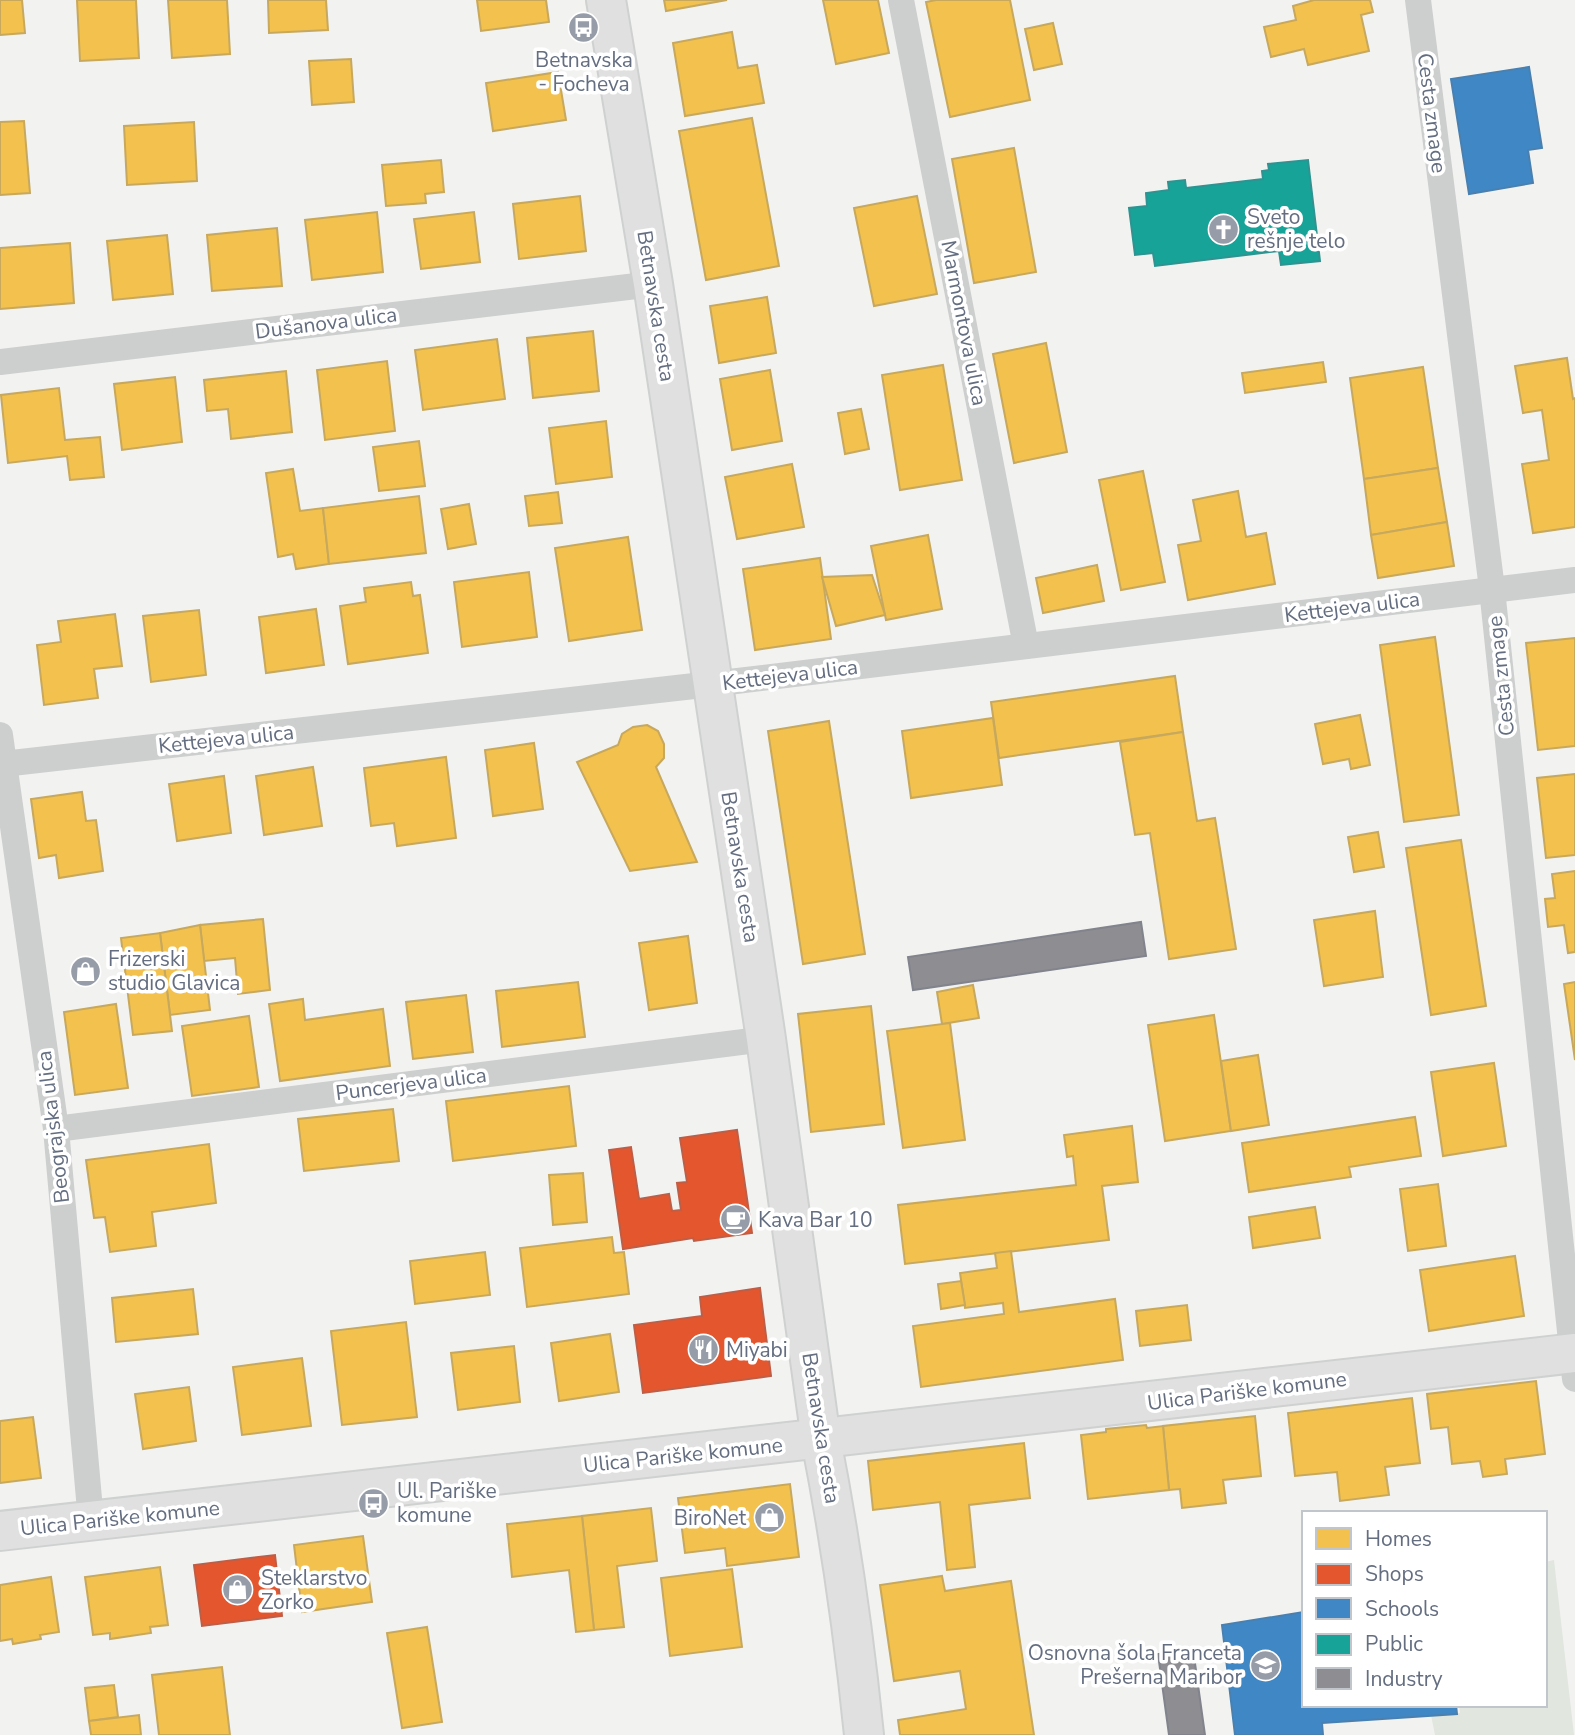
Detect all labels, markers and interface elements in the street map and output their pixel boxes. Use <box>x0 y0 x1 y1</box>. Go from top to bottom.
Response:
bus stop icon: Betnavska - Focheva <box>567 11 601 45</box>
place label: Betnavska - Focheva <box>535 46 633 98</box>
street label: Cesta zmage <box>1411 51 1453 175</box>
place label: Sveto rešnje telo <box>1247 203 1345 255</box>
church icon: Sveto rešnje telo <box>1207 212 1241 246</box>
street label: Betnavska cesta <box>630 229 682 383</box>
street label: Marmontova ulica <box>934 238 994 408</box>
street label: Dušanova ulica <box>253 300 399 346</box>
street label: Kettejeva ulica <box>1283 585 1421 629</box>
street label: Cesta zmage <box>1481 614 1521 738</box>
street label: Kettejeva ulica <box>721 653 859 697</box>
street label: Kettejeva ulica <box>157 718 295 760</box>
street label: Betnavska cesta <box>714 790 766 944</box>
place label: Frizerski studio Glavica <box>108 945 240 997</box>
shop icon: Frizerski studio Glavica <box>68 954 102 988</box>
street label: Beograjska ulica <box>30 1049 76 1205</box>
street label: Puncerjeva ulica <box>334 1061 488 1107</box>
cafe icon: Kava Bar 10 <box>718 1203 752 1237</box>
place label: Kava Bar 10 <box>758 1206 873 1234</box>
restaurant icon: Miyabi <box>686 1333 720 1367</box>
place label: Miyabi <box>726 1336 788 1364</box>
street label: Betnavska cesta <box>795 1351 847 1505</box>
street label: Ulica Pariške komune <box>1146 1365 1348 1417</box>
street label: Ulica Pariške komune <box>582 1431 784 1479</box>
place label: Ul. Pariške komune <box>397 1477 497 1529</box>
bus stop icon: Ul. Pariške komune <box>357 1486 391 1520</box>
street label: Ulica Pariške komune <box>19 1494 221 1542</box>
shop icon: BiroNet <box>752 1501 786 1535</box>
place label: BiroNet <box>674 1504 747 1532</box>
legend <box>1302 1511 1547 1707</box>
text: Homes <box>1365 1525 1432 1553</box>
text: Shops <box>1365 1560 1424 1588</box>
place label: Steklarstvo Zorko <box>261 1564 367 1616</box>
shop icon: Steklarstvo Zorko <box>221 1573 255 1607</box>
text: Schools <box>1365 1595 1439 1623</box>
text: Public <box>1365 1630 1423 1658</box>
place label: Osnovna šola Franceta Prešerna Maribor <box>1028 1639 1242 1691</box>
school or university icon: Osnovna šola Franceta Prešerna Maribor <box>1248 1648 1282 1682</box>
text: Industry <box>1365 1665 1443 1693</box>

